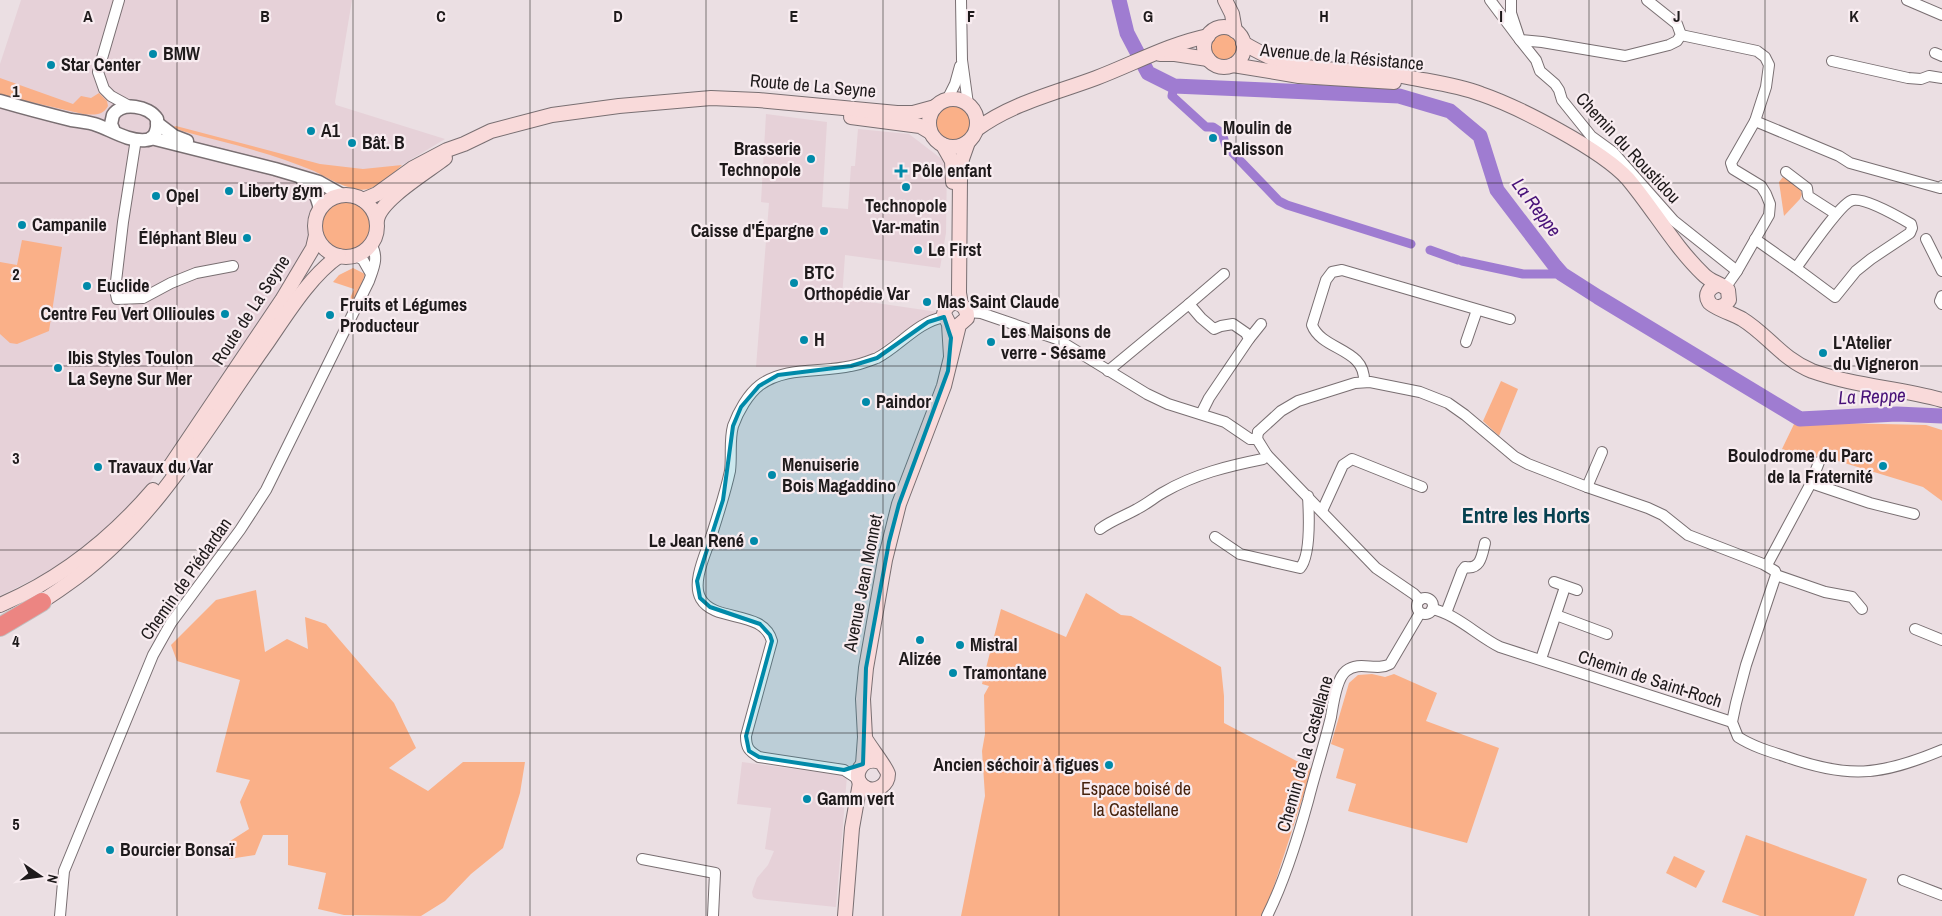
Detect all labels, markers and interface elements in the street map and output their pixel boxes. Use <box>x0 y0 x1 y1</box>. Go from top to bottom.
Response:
text: A <box>83 5 93 27</box>
text: B <box>260 5 270 27</box>
text: C <box>436 5 446 27</box>
text: D <box>613 5 623 27</box>
text: E <box>790 5 799 27</box>
text: F <box>967 5 975 27</box>
text: G <box>1143 5 1153 27</box>
text: H <box>1319 5 1329 27</box>
text: I <box>1499 5 1503 27</box>
text: J <box>1673 5 1681 27</box>
text: K <box>1849 5 1859 27</box>
street label: Avenue de la Résistance <box>1258 37 1425 76</box>
place label: BMW <box>163 41 200 66</box>
marker: BMW <box>147 48 159 60</box>
place label: Star Center <box>61 52 141 77</box>
marker: Star Center <box>45 59 57 71</box>
street label: Route de La Seyne <box>749 68 877 103</box>
text: 1 <box>12 80 20 102</box>
street label: Chemin du Roustidou <box>1570 87 1686 209</box>
place label: Moulin de Palisson <box>1223 115 1292 161</box>
place label: A1 <box>321 118 341 143</box>
marker: A1 <box>305 125 317 137</box>
place label: Bât. B <box>362 130 405 155</box>
marker: Moulin de Palisson <box>1207 132 1219 144</box>
place label: Brasserie Technopole <box>719 136 801 182</box>
marker: Bât. B <box>346 137 358 149</box>
marker: Brasserie Technopole <box>805 153 817 165</box>
place label: Pôle enfant <box>912 158 992 183</box>
marker: Pôle enfant <box>894 164 908 178</box>
water label: La Reppe <box>1506 172 1568 242</box>
place label: Liberty gym <box>239 178 323 203</box>
marker: Technopole Var-matin <box>900 181 912 193</box>
place label: Opel <box>166 183 199 208</box>
marker: Liberty gym <box>223 185 235 197</box>
marker: Opel <box>150 190 162 202</box>
place label: Technopole Var-matin <box>865 193 947 239</box>
place label: Campanile <box>32 212 107 237</box>
place label: Caisse d'Épargne <box>691 218 814 243</box>
marker: Campanile <box>16 219 28 231</box>
place label: Éléphant Bleu <box>139 225 237 250</box>
marker: Caisse d'Épargne <box>818 225 830 237</box>
marker: Éléphant Bleu <box>241 232 253 244</box>
place label: Le First <box>928 237 981 262</box>
marker: Le First <box>912 244 924 256</box>
street label: Route de La Seyne <box>206 250 295 370</box>
place label: BTC Orthopédie Var <box>804 260 910 306</box>
text: 2 <box>12 263 20 285</box>
place label: Euclide <box>97 273 150 298</box>
marker: BTC Orthopédie Var <box>788 277 800 289</box>
marker: Euclide <box>81 280 93 292</box>
place label: Mas Saint Claude <box>937 289 1059 314</box>
place label: Fruits et Légumes Producteur <box>340 292 467 338</box>
marker: Mas Saint Claude <box>921 296 933 308</box>
place label: Centre Feu Vert Ollioules <box>40 301 215 326</box>
marker: Centre Feu Vert Ollioules <box>219 308 231 320</box>
marker: Fruits et Légumes Producteur <box>324 309 336 321</box>
place label: Les Maisons de verre - Sésame <box>1001 319 1111 365</box>
place label: H <box>814 327 825 352</box>
place label: L'Atelier du Vigneron <box>1833 330 1919 376</box>
marker: H <box>798 334 810 346</box>
marker: Les Maisons de verre - Sésame <box>985 336 997 348</box>
place label: Ibis Styles Toulon La Seyne Sur Mer <box>68 345 193 391</box>
marker: L'Atelier du Vigneron <box>1817 347 1829 359</box>
marker: Ibis Styles Toulon La Seyne Sur Mer <box>52 362 64 374</box>
water label: La Reppe <box>1838 382 1906 410</box>
place label: Paindor <box>876 389 931 414</box>
marker: Paindor <box>860 396 872 408</box>
place label: Boulodrome du Parc de la Fraternité <box>1728 443 1873 489</box>
text: 3 <box>12 447 20 469</box>
place label: Menuiserie Bois Magaddino <box>782 452 896 498</box>
place label: Travaux du Var <box>108 454 213 479</box>
marker: Boulodrome du Parc de la Fraternité <box>1877 460 1889 472</box>
marker: Travaux du Var <box>92 461 104 473</box>
marker: Menuiserie Bois Magaddino <box>766 469 778 481</box>
district label: Entre les Horts <box>1462 500 1590 530</box>
street label: Chemin de Piédardan <box>134 512 237 645</box>
street label: Avenue Jean Monnet <box>837 512 888 655</box>
place label: Le Jean René <box>649 528 744 553</box>
marker: Le Jean René <box>748 535 760 547</box>
text: 4 <box>12 630 20 652</box>
place label: Mistral <box>970 632 1018 657</box>
marker: Alizée <box>914 634 926 646</box>
marker: Mistral <box>954 639 966 651</box>
street label: Chemin de Saint-Roch <box>1575 643 1725 714</box>
place label: Alizée <box>899 646 941 671</box>
place label: Tramontane <box>963 660 1047 685</box>
marker: Tramontane <box>947 667 959 679</box>
street label: Chemin de la Castellane <box>1270 673 1339 835</box>
place label: Ancien séchoir à figues <box>933 752 1099 777</box>
marker: Ancien séchoir à figues <box>1103 759 1115 771</box>
park label: Espace boisé de la Castellane <box>1081 776 1191 822</box>
place label: Gamm vert <box>817 786 894 811</box>
marker: Gamm vert <box>801 793 813 805</box>
text: 5 <box>12 813 20 835</box>
place label: Bourcier Bonsaï <box>120 837 235 862</box>
marker: Bourcier Bonsaï <box>104 844 116 856</box>
north arrow <box>15 851 65 901</box>
text: N <box>43 873 62 885</box>

